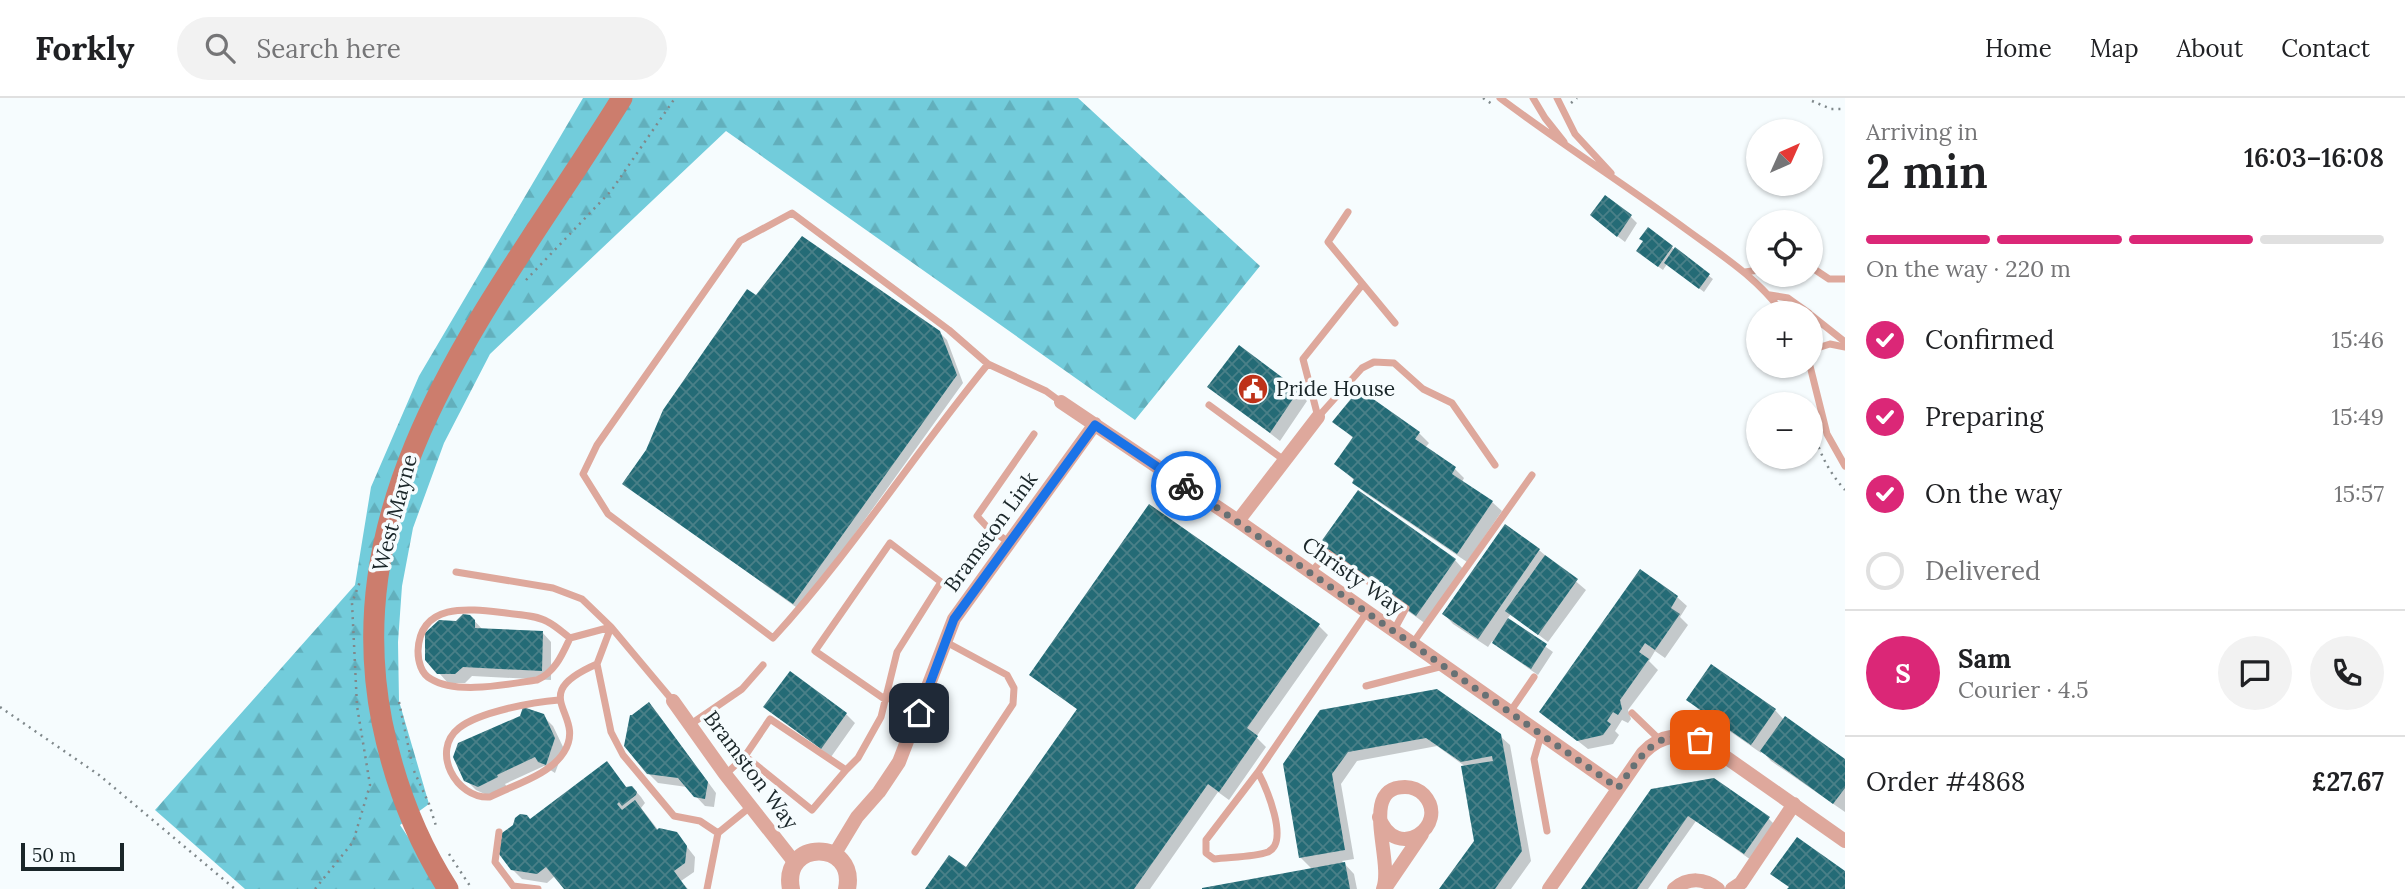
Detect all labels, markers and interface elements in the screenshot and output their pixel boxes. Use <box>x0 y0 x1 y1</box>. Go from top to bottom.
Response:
search box <box>177 17 667 80</box>
text: Forkly <box>35 27 135 69</box>
icon: search <box>201 29 239 67</box>
text: Search here <box>257 32 401 65</box>
text: Home <box>1985 33 2052 64</box>
text: Map <box>2090 33 2139 64</box>
text: About <box>2177 33 2243 64</box>
text: Contact <box>2281 33 2370 64</box>
text: Arriving in <box>1866 117 1978 146</box>
north arrow <box>1746 119 1824 196</box>
map controls <box>1746 119 1823 469</box>
text: 16:03–16:08 <box>2244 141 2384 174</box>
text: 2 min <box>1866 142 1988 201</box>
button: locate <box>1746 210 1823 287</box>
text: On the way · 220 m <box>1866 254 2071 283</box>
button: + <box>1746 301 1823 378</box>
icon: check <box>1866 321 1904 359</box>
text: Confirmed <box>1925 323 2054 356</box>
text: 15:46 <box>2332 325 2384 354</box>
public building icon: Pride House <box>1236 372 1270 406</box>
place label: Pride House <box>1276 375 1395 402</box>
button: − <box>1746 392 1823 469</box>
icon: check <box>1866 398 1904 436</box>
text: Preparing <box>1925 400 2044 433</box>
text: 15:49 <box>2332 402 2384 431</box>
street label: West Mayne <box>366 451 423 574</box>
courier <box>1151 451 1221 521</box>
street label: Bramston Link <box>938 466 1044 597</box>
icon: bike <box>1167 467 1205 505</box>
icon: check <box>1866 475 1904 513</box>
text: On the way <box>1925 477 2062 510</box>
text: 15:57 <box>2334 479 2384 508</box>
street label: Christy Way <box>1297 531 1410 621</box>
text: Delivered <box>1925 554 2041 587</box>
button: chat <box>2218 636 2292 710</box>
button: phone <box>2310 636 2384 710</box>
text: Sam <box>1958 642 2011 675</box>
text: S <box>1895 657 1911 690</box>
text: Courier · 4.5 <box>1958 675 2089 704</box>
pin <box>889 683 949 743</box>
icon: home <box>900 694 938 732</box>
street label: Bramston Way <box>698 705 805 834</box>
pin <box>1670 710 1730 770</box>
icon: bag <box>1681 721 1719 759</box>
text: Order #4868 <box>1866 765 2025 798</box>
text: £27.67 <box>2311 765 2384 798</box>
scale bar <box>21 840 124 872</box>
text: 50 m <box>32 843 76 867</box>

